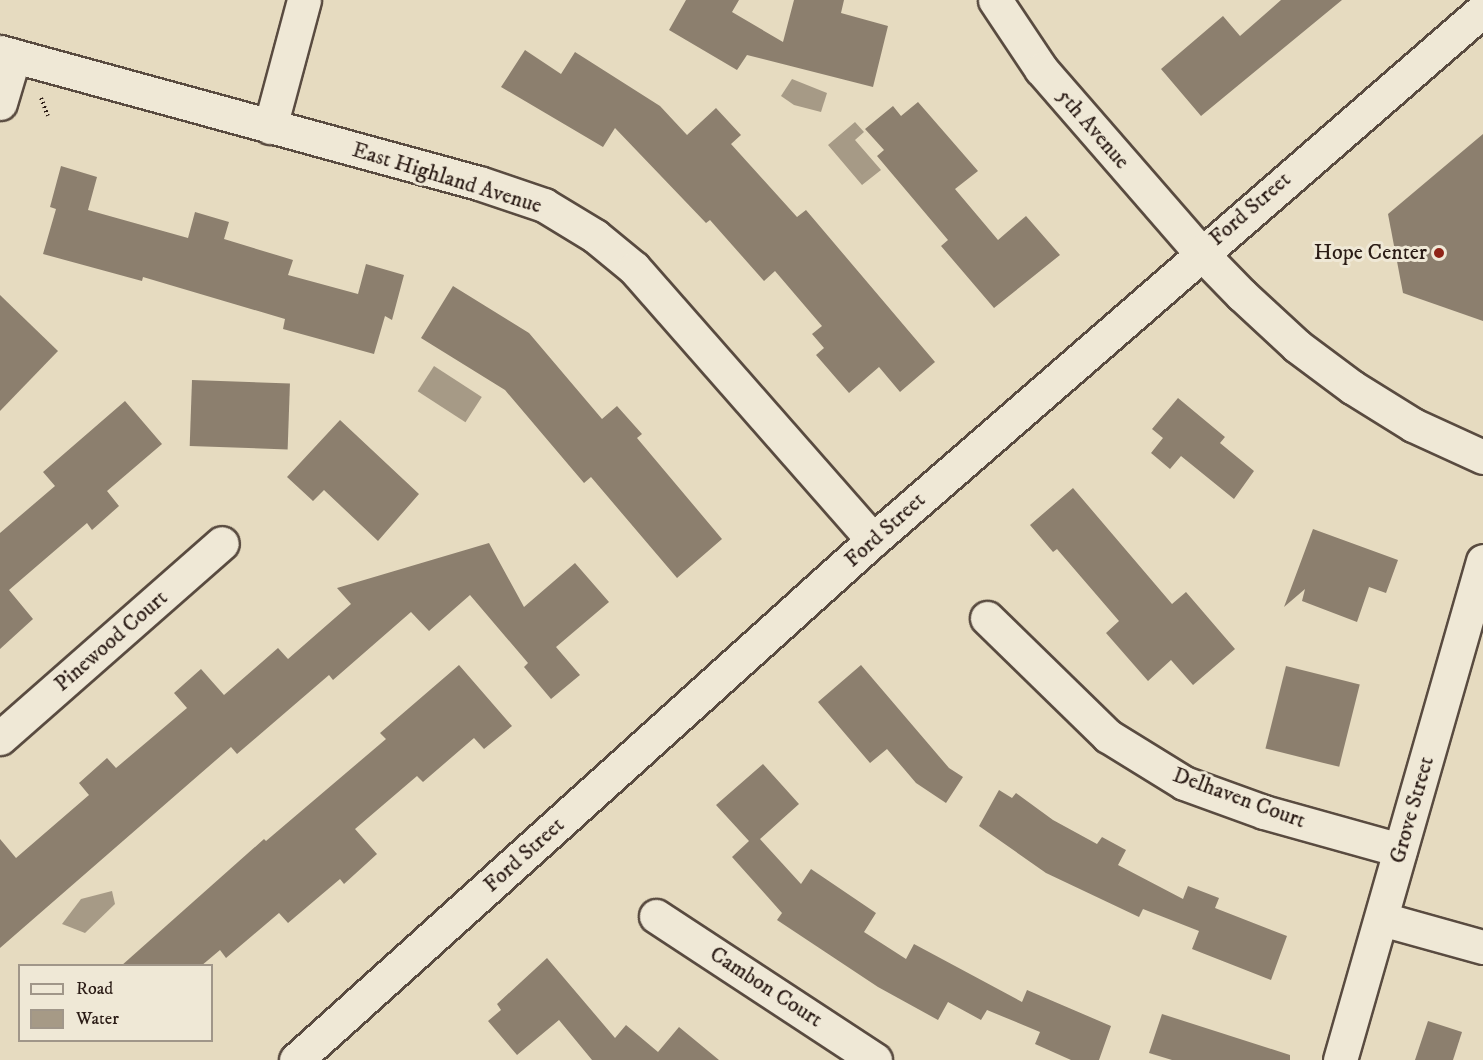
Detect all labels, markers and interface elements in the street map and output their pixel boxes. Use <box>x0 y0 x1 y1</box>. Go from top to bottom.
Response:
street label: 5th Avenue <box>1051 83 1135 175</box>
street label: East Highland Avenue <box>349 137 545 219</box>
street label: Ford Street <box>1204 166 1296 252</box>
place label: Hope Center <box>1314 240 1427 266</box>
marker: Hope Center <box>1432 246 1446 260</box>
street label: Ford Street <box>839 487 931 573</box>
street label: Pinewood Court <box>49 585 173 697</box>
street label: Grove Street <box>1384 754 1440 866</box>
street label: Delhaven Court <box>1169 762 1309 834</box>
street label: Ford Street <box>478 812 570 898</box>
street label: Cambon Court <box>705 941 827 1033</box>
legend <box>18 964 213 1042</box>
text: Road <box>76 978 113 1000</box>
text: Water <box>76 1008 119 1030</box>

